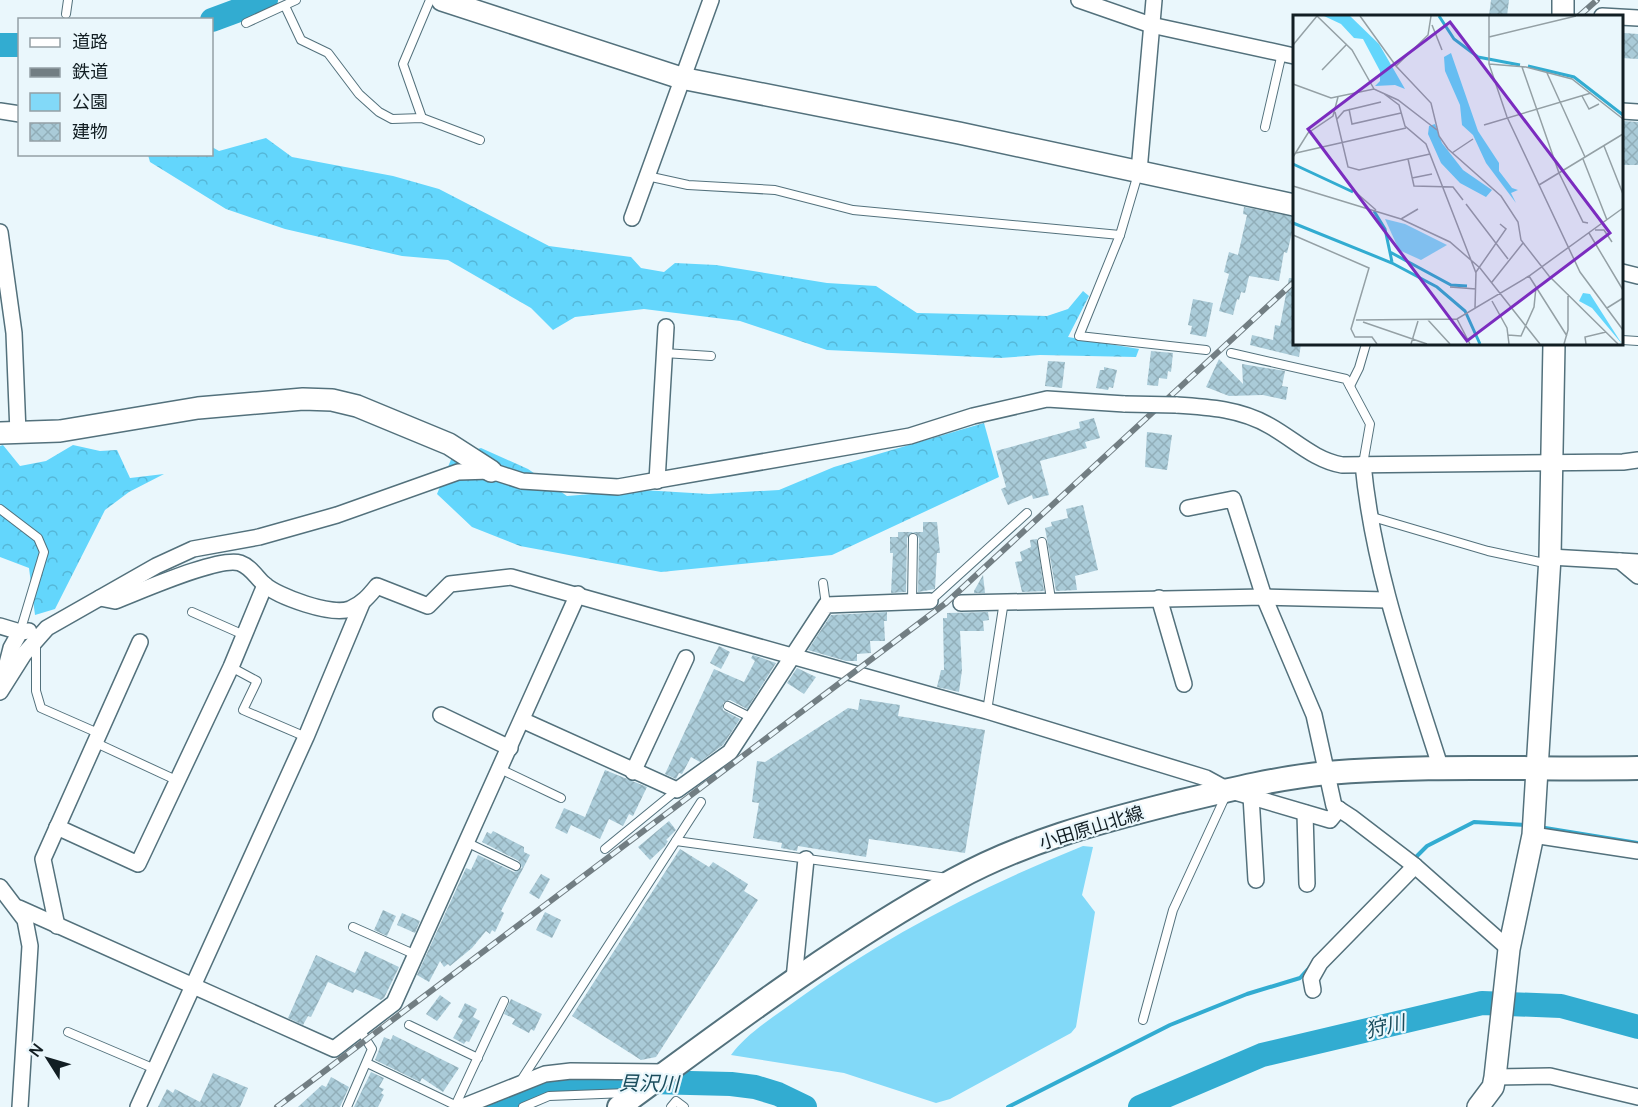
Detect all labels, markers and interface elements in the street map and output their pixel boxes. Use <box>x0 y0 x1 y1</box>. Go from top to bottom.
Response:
inset map <box>1293 15 1623 345</box>
legend <box>18 18 213 156</box>
text: 道路 <box>72 29 108 53</box>
text: 鉄道 <box>72 59 108 83</box>
text: 公園 <box>72 89 108 113</box>
text: 建物 <box>72 119 108 143</box>
street label: 小田原山北線 <box>1036 800 1146 854</box>
water label: 狩川 <box>1362 1008 1409 1044</box>
north arrow <box>18 1029 78 1089</box>
text: N <box>24 1039 48 1061</box>
water label: 貝沢川 <box>619 1069 681 1097</box>

